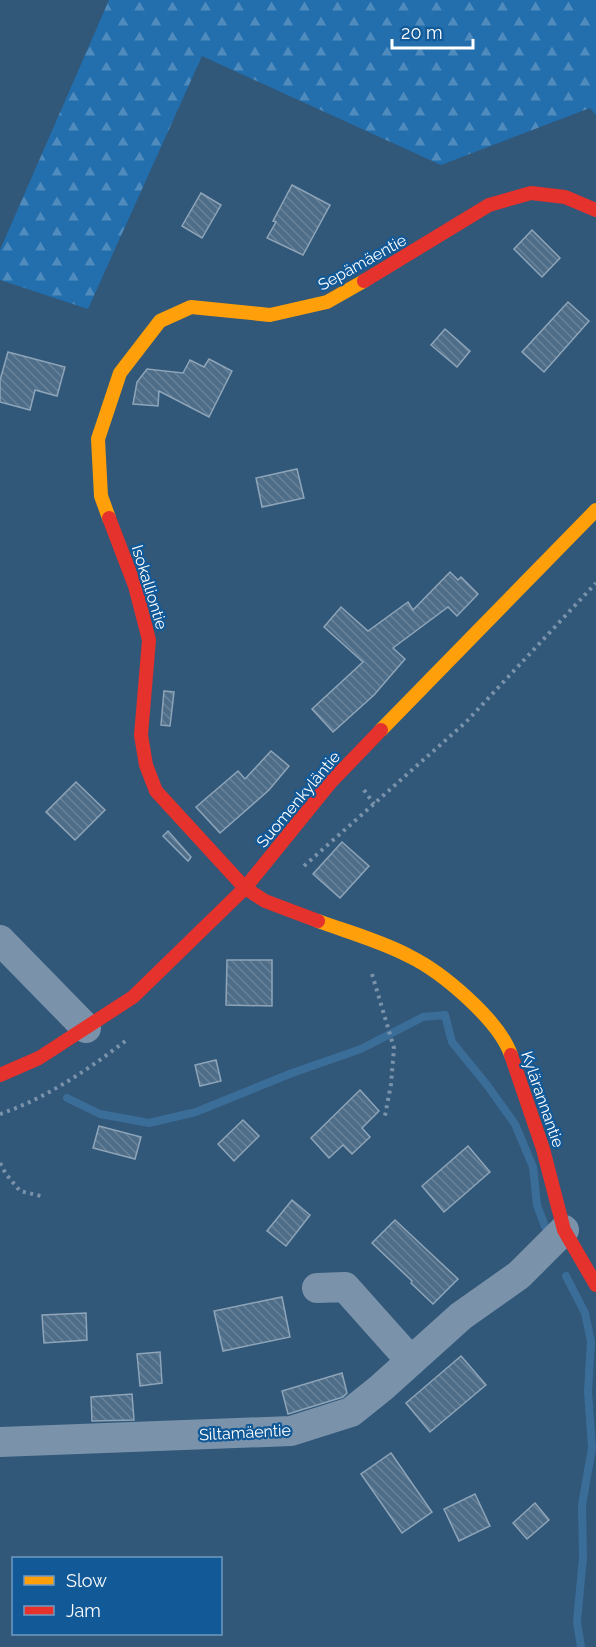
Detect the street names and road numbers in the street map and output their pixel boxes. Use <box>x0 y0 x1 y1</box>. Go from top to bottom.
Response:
street label: Sepämäentie <box>315 230 410 295</box>
street label: Isokalliontie <box>128 543 171 632</box>
street label: Suomenkyläntie <box>253 747 344 851</box>
street label: Kylärannantie <box>517 1048 568 1150</box>
street label: Siltamäentie <box>199 1421 291 1444</box>

